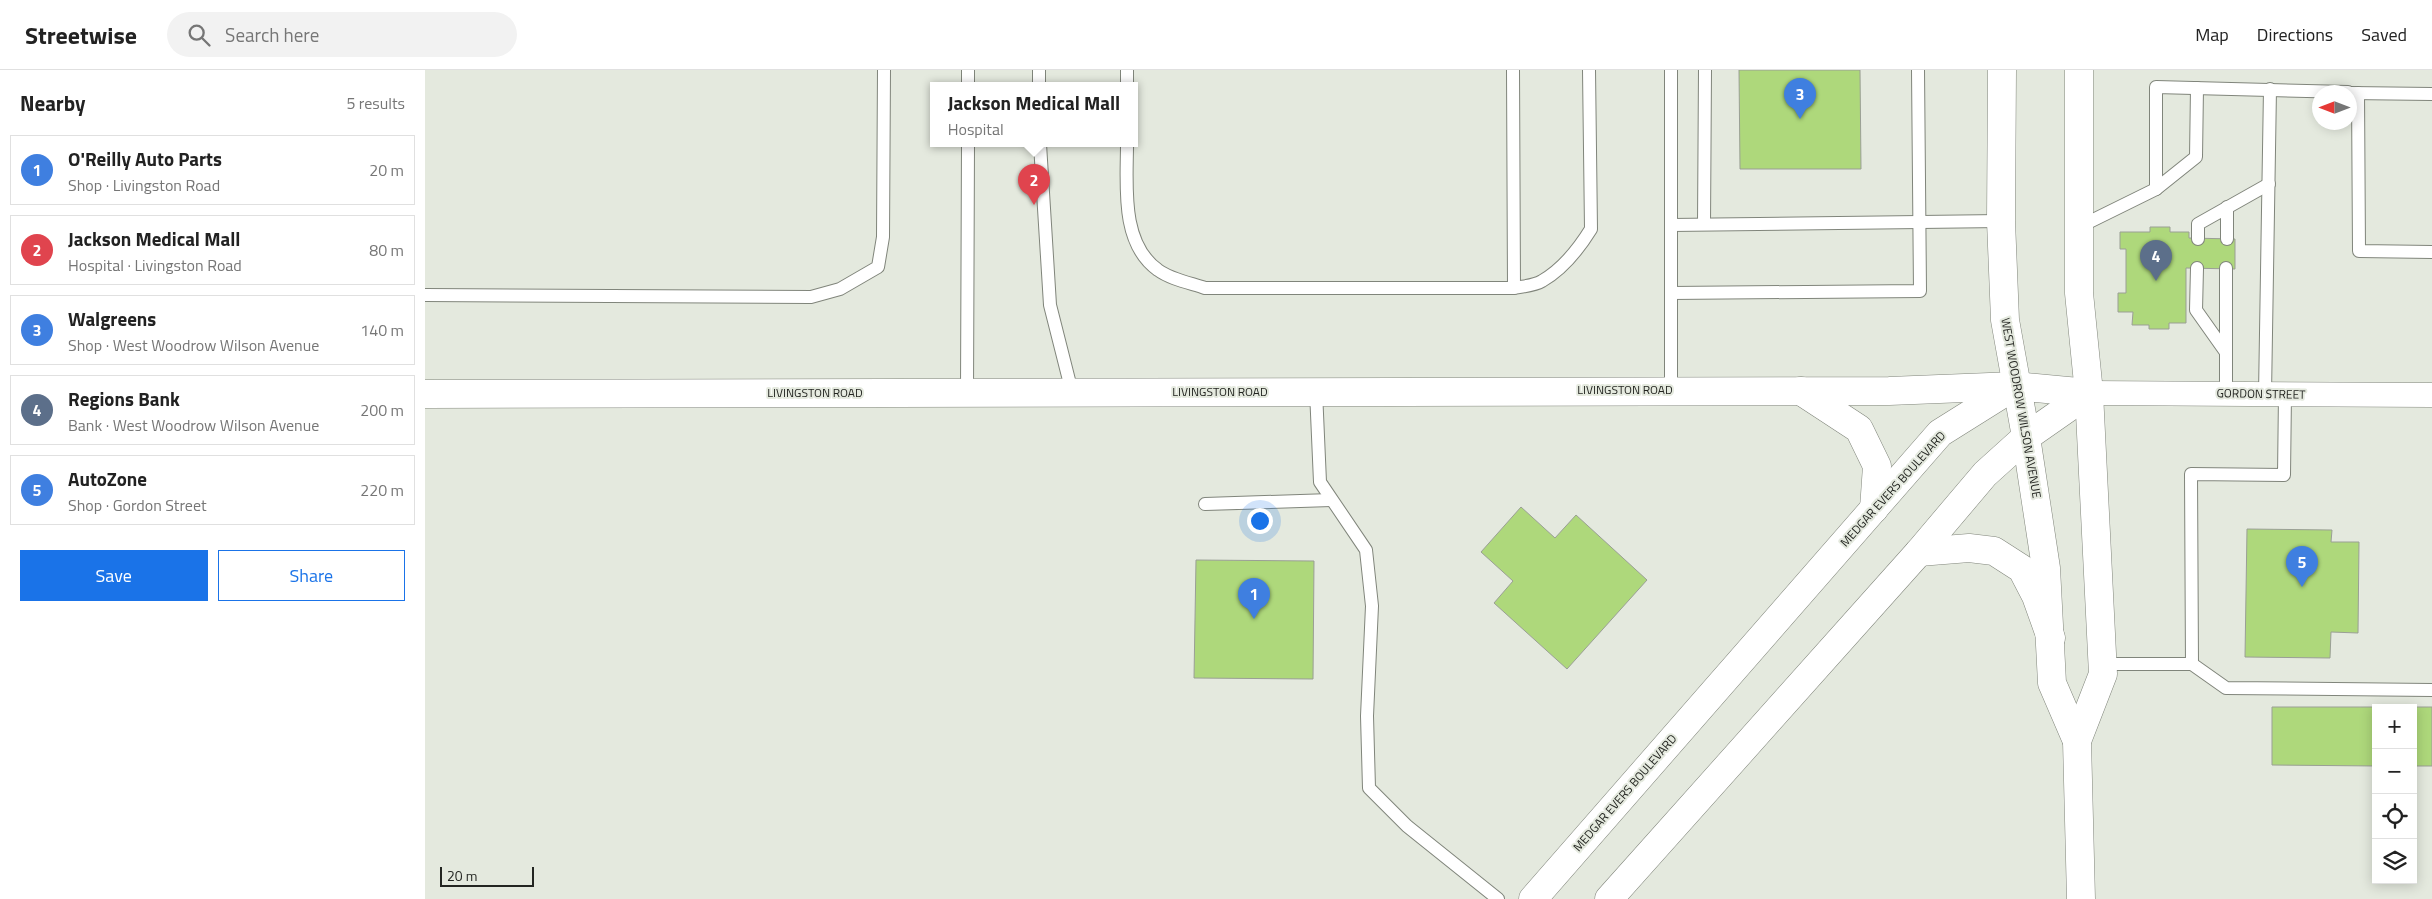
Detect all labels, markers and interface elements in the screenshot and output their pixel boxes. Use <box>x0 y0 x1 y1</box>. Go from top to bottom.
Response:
search box <box>167 12 517 57</box>
text: Streetwise <box>25 17 137 53</box>
text: Search here <box>225 20 319 49</box>
icon: search <box>185 21 213 49</box>
text: Map <box>2195 21 2229 48</box>
text: Directions <box>2257 21 2333 48</box>
text: Saved <box>2361 21 2407 48</box>
pin: 3 <box>1784 78 1816 119</box>
popup <box>930 82 1138 147</box>
north arrow <box>2312 85 2357 130</box>
text: Nearby <box>20 87 85 119</box>
text: Jackson Medical Mall <box>948 88 1120 117</box>
text: 5 results <box>346 91 405 115</box>
text: Hospital <box>948 117 1004 141</box>
text: O'Reilly Auto Parts <box>68 144 222 173</box>
text: 1 <box>33 158 41 182</box>
text: 20 m <box>369 158 404 182</box>
pin: 2 <box>1018 164 1050 205</box>
text: Shop · Livingston Road <box>68 173 220 197</box>
text: Jackson Medical Mall <box>68 224 240 253</box>
text: 2 <box>33 238 41 262</box>
text: 80 m <box>369 238 404 262</box>
pin: 4 <box>2140 240 2172 281</box>
text: Hospital · Livingston Road <box>68 253 242 277</box>
text: Walgreens <box>68 304 156 333</box>
street label: WEST WOODROW WILSON AVENUE <box>1996 316 2047 500</box>
text: 3 <box>33 318 41 342</box>
text: 140 m <box>360 318 404 342</box>
text: Shop · West Woodrow Wilson Avenue <box>68 333 319 357</box>
street label: LIVINGSTON ROAD <box>1577 380 1673 399</box>
street label: LIVINGSTON ROAD <box>1172 382 1268 401</box>
street label: LIVINGSTON ROAD <box>767 383 863 402</box>
street label: GORDON STREET <box>2216 383 2306 404</box>
text: Regions Bank <box>68 384 180 413</box>
text: 4 <box>33 398 41 422</box>
text: 200 m <box>360 398 404 422</box>
text: Bank · West Woodrow Wilson Avenue <box>68 413 319 437</box>
street label: MEDGAR EVERS BOULEVARD <box>1835 426 1950 551</box>
text: AutoZone <box>68 464 147 493</box>
text: 5 <box>33 478 41 502</box>
text: 220 m <box>360 478 404 502</box>
text: Shop · Gordon Street <box>68 493 207 517</box>
your location <box>1247 508 1273 534</box>
pin: 5 <box>2286 546 2318 587</box>
button: Save <box>20 550 208 601</box>
button: Share <box>218 550 405 601</box>
pin: 1 <box>1238 578 1270 619</box>
map controls <box>2372 704 2417 884</box>
button: + <box>2372 704 2417 749</box>
street label: MEDGAR EVERS BOULEVARD <box>1568 730 1681 856</box>
button: − <box>2372 749 2417 794</box>
button: locate <box>2372 794 2417 839</box>
button: layers <box>2372 839 2417 884</box>
scale bar <box>440 864 534 887</box>
text: 20 m <box>447 865 477 886</box>

